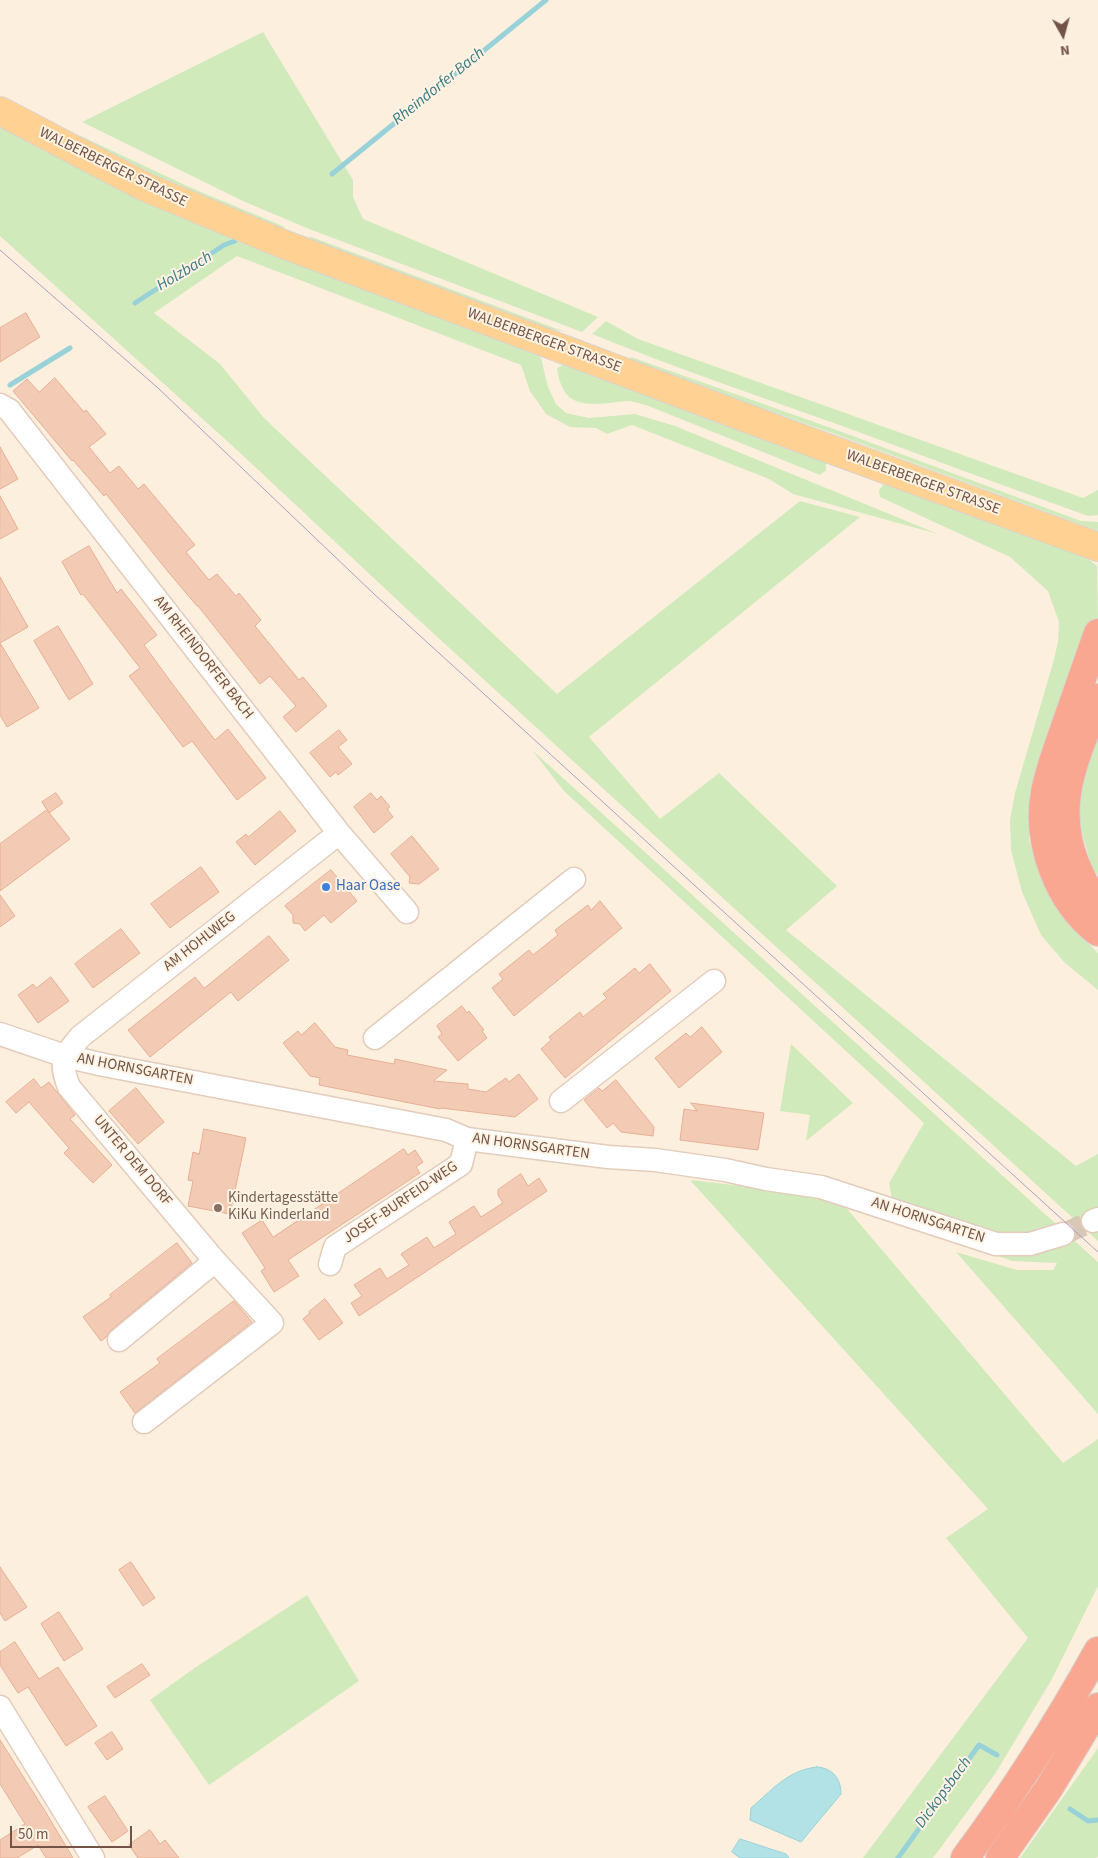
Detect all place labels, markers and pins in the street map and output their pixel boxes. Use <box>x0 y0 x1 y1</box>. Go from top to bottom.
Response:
place label: Haar Oase <box>336 878 400 896</box>
marker: Haar Oase <box>320 881 332 893</box>
place label: Kindertagesstätte KiKu Kinderland <box>228 1190 338 1225</box>
marker: Kindertagesstätte KiKu Kinderland <box>212 1202 224 1214</box>

